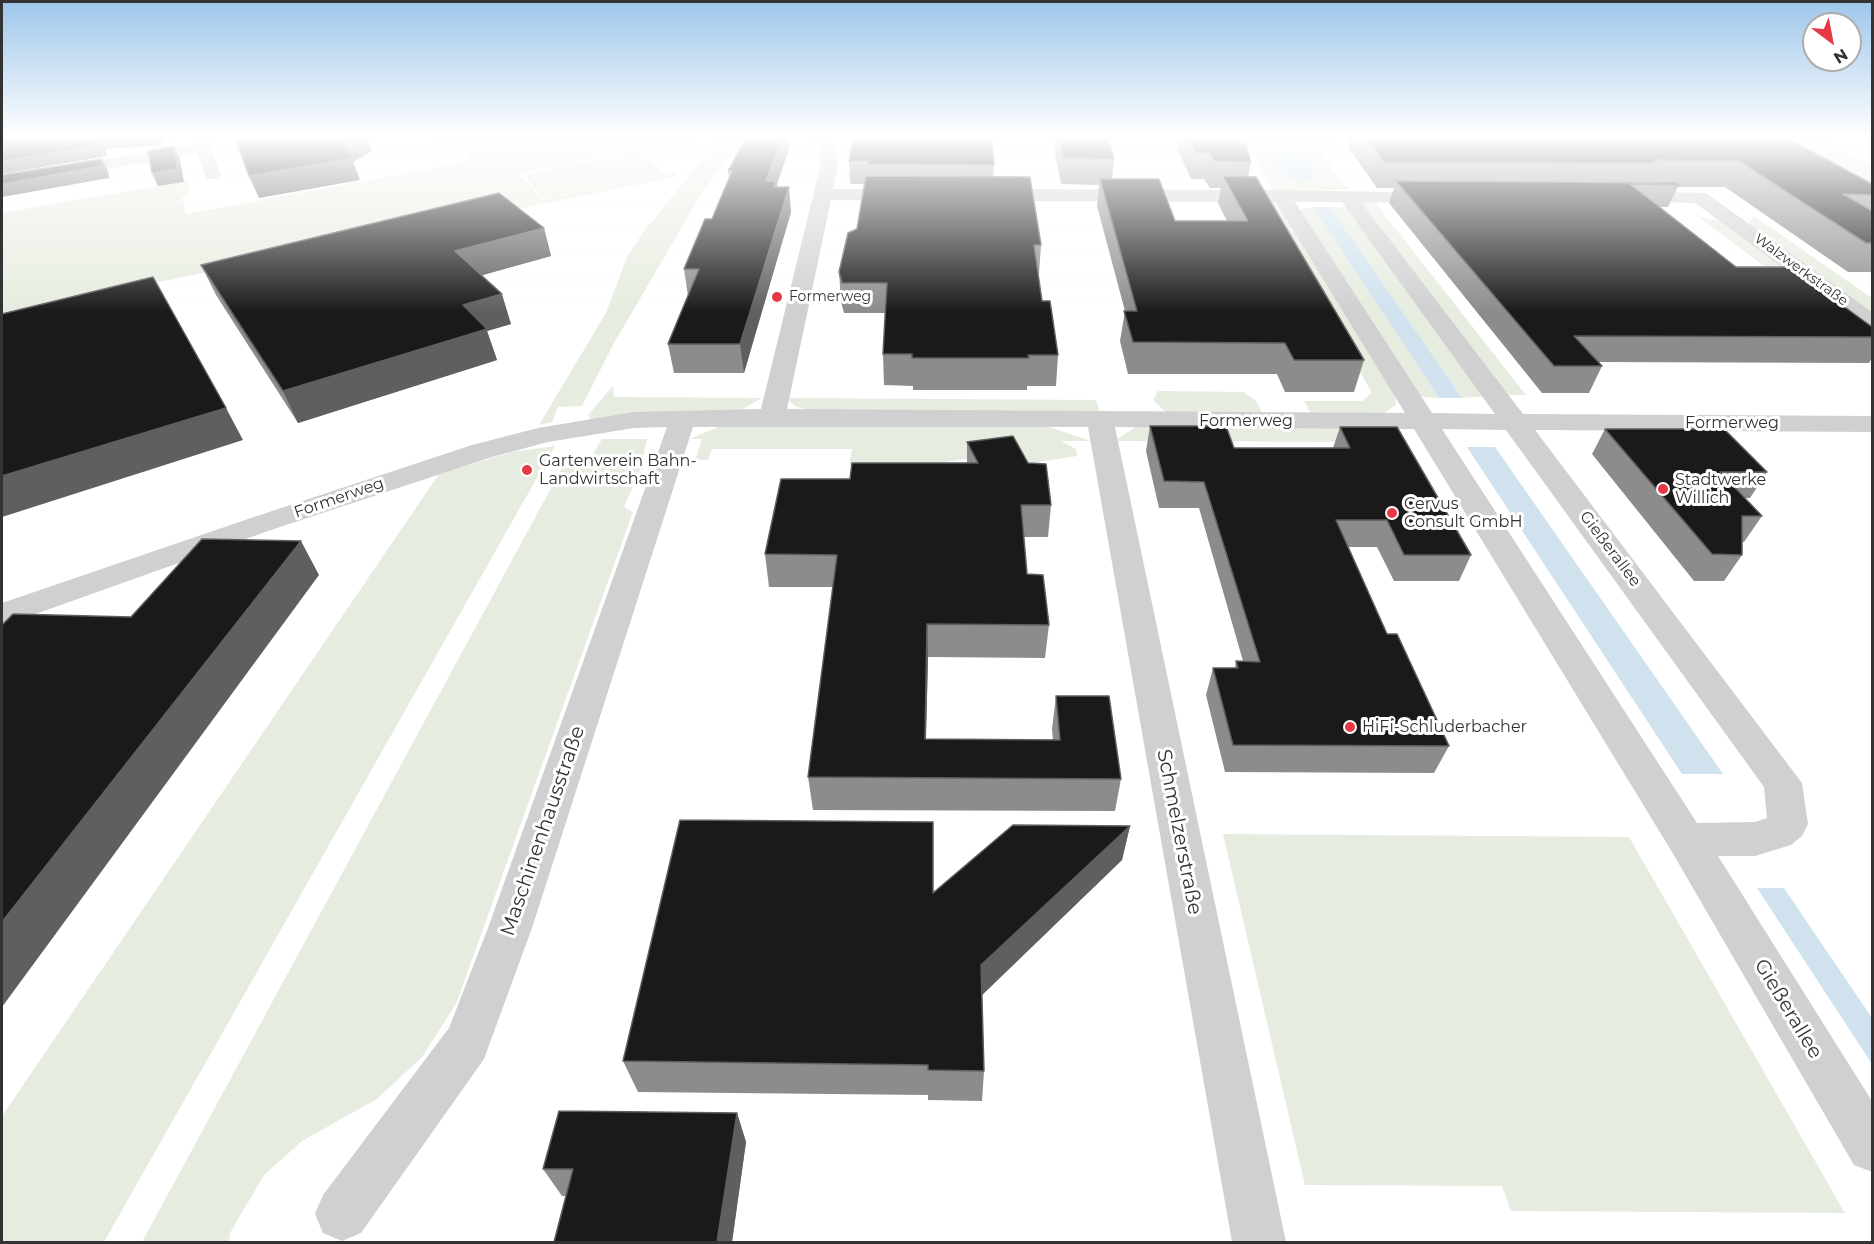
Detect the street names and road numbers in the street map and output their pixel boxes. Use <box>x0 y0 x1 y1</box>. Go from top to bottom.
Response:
street label: Walzwerkstraße <box>1751 230 1851 310</box>
street label: Formerweg <box>1199 411 1293 431</box>
street label: Formerweg <box>1685 413 1779 433</box>
street label: Formerweg <box>291 474 387 522</box>
street label: Gießerallee <box>1575 507 1645 591</box>
street label: Maschinenhausstraße <box>496 723 590 939</box>
street label: Schmelzerstraße <box>1151 747 1207 917</box>
street label: Gießerallee <box>1749 955 1827 1063</box>

